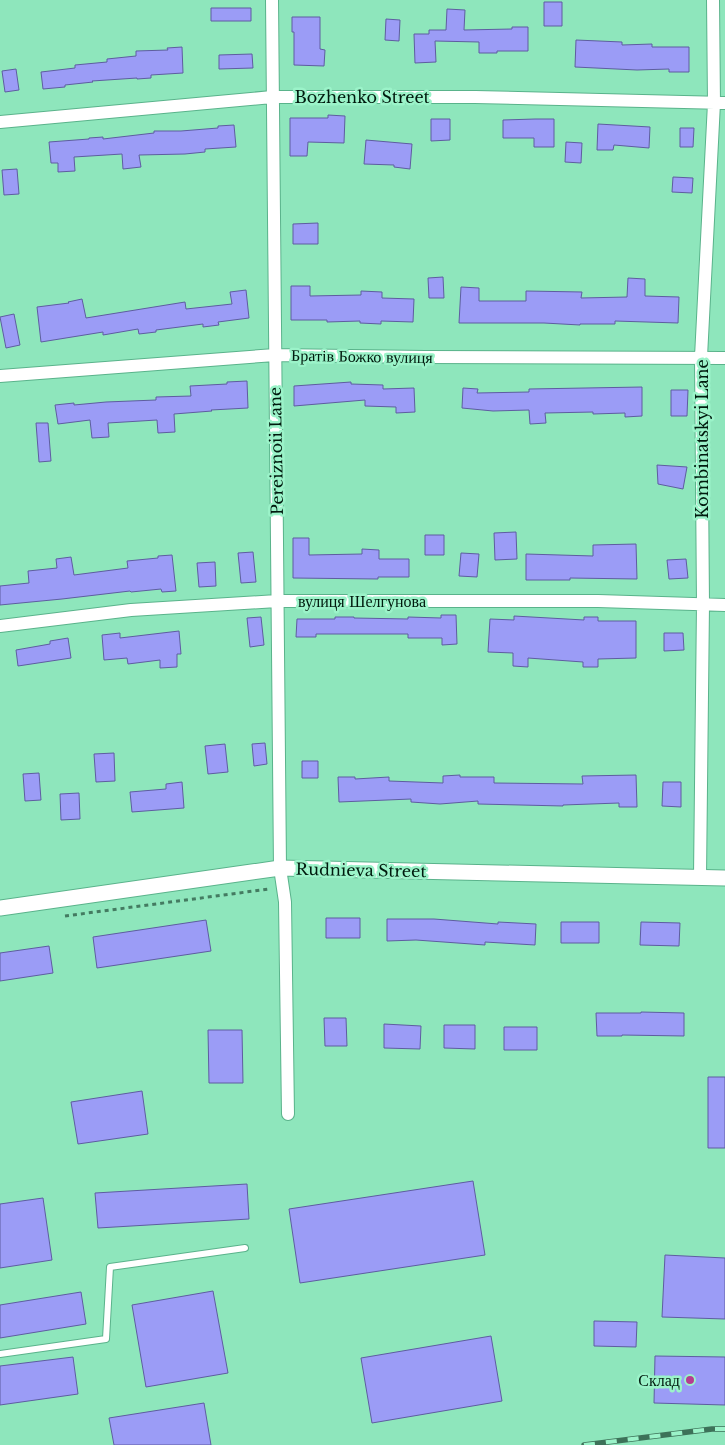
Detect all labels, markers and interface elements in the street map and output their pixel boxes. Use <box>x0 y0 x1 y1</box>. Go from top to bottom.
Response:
street label: Bozhenko Street <box>294 87 430 107</box>
street label: Братів Божко вулиця <box>291 345 434 367</box>
street label: Kombinatskyi Lane <box>692 359 712 519</box>
street label: Pereiznoii Lane <box>265 387 287 515</box>
street label: вулиця Шелгунова <box>298 591 426 611</box>
street label: Rudnieva Street <box>296 859 426 881</box>
place label: Склад <box>638 1370 680 1390</box>
marker: Склад <box>684 1374 696 1386</box>

